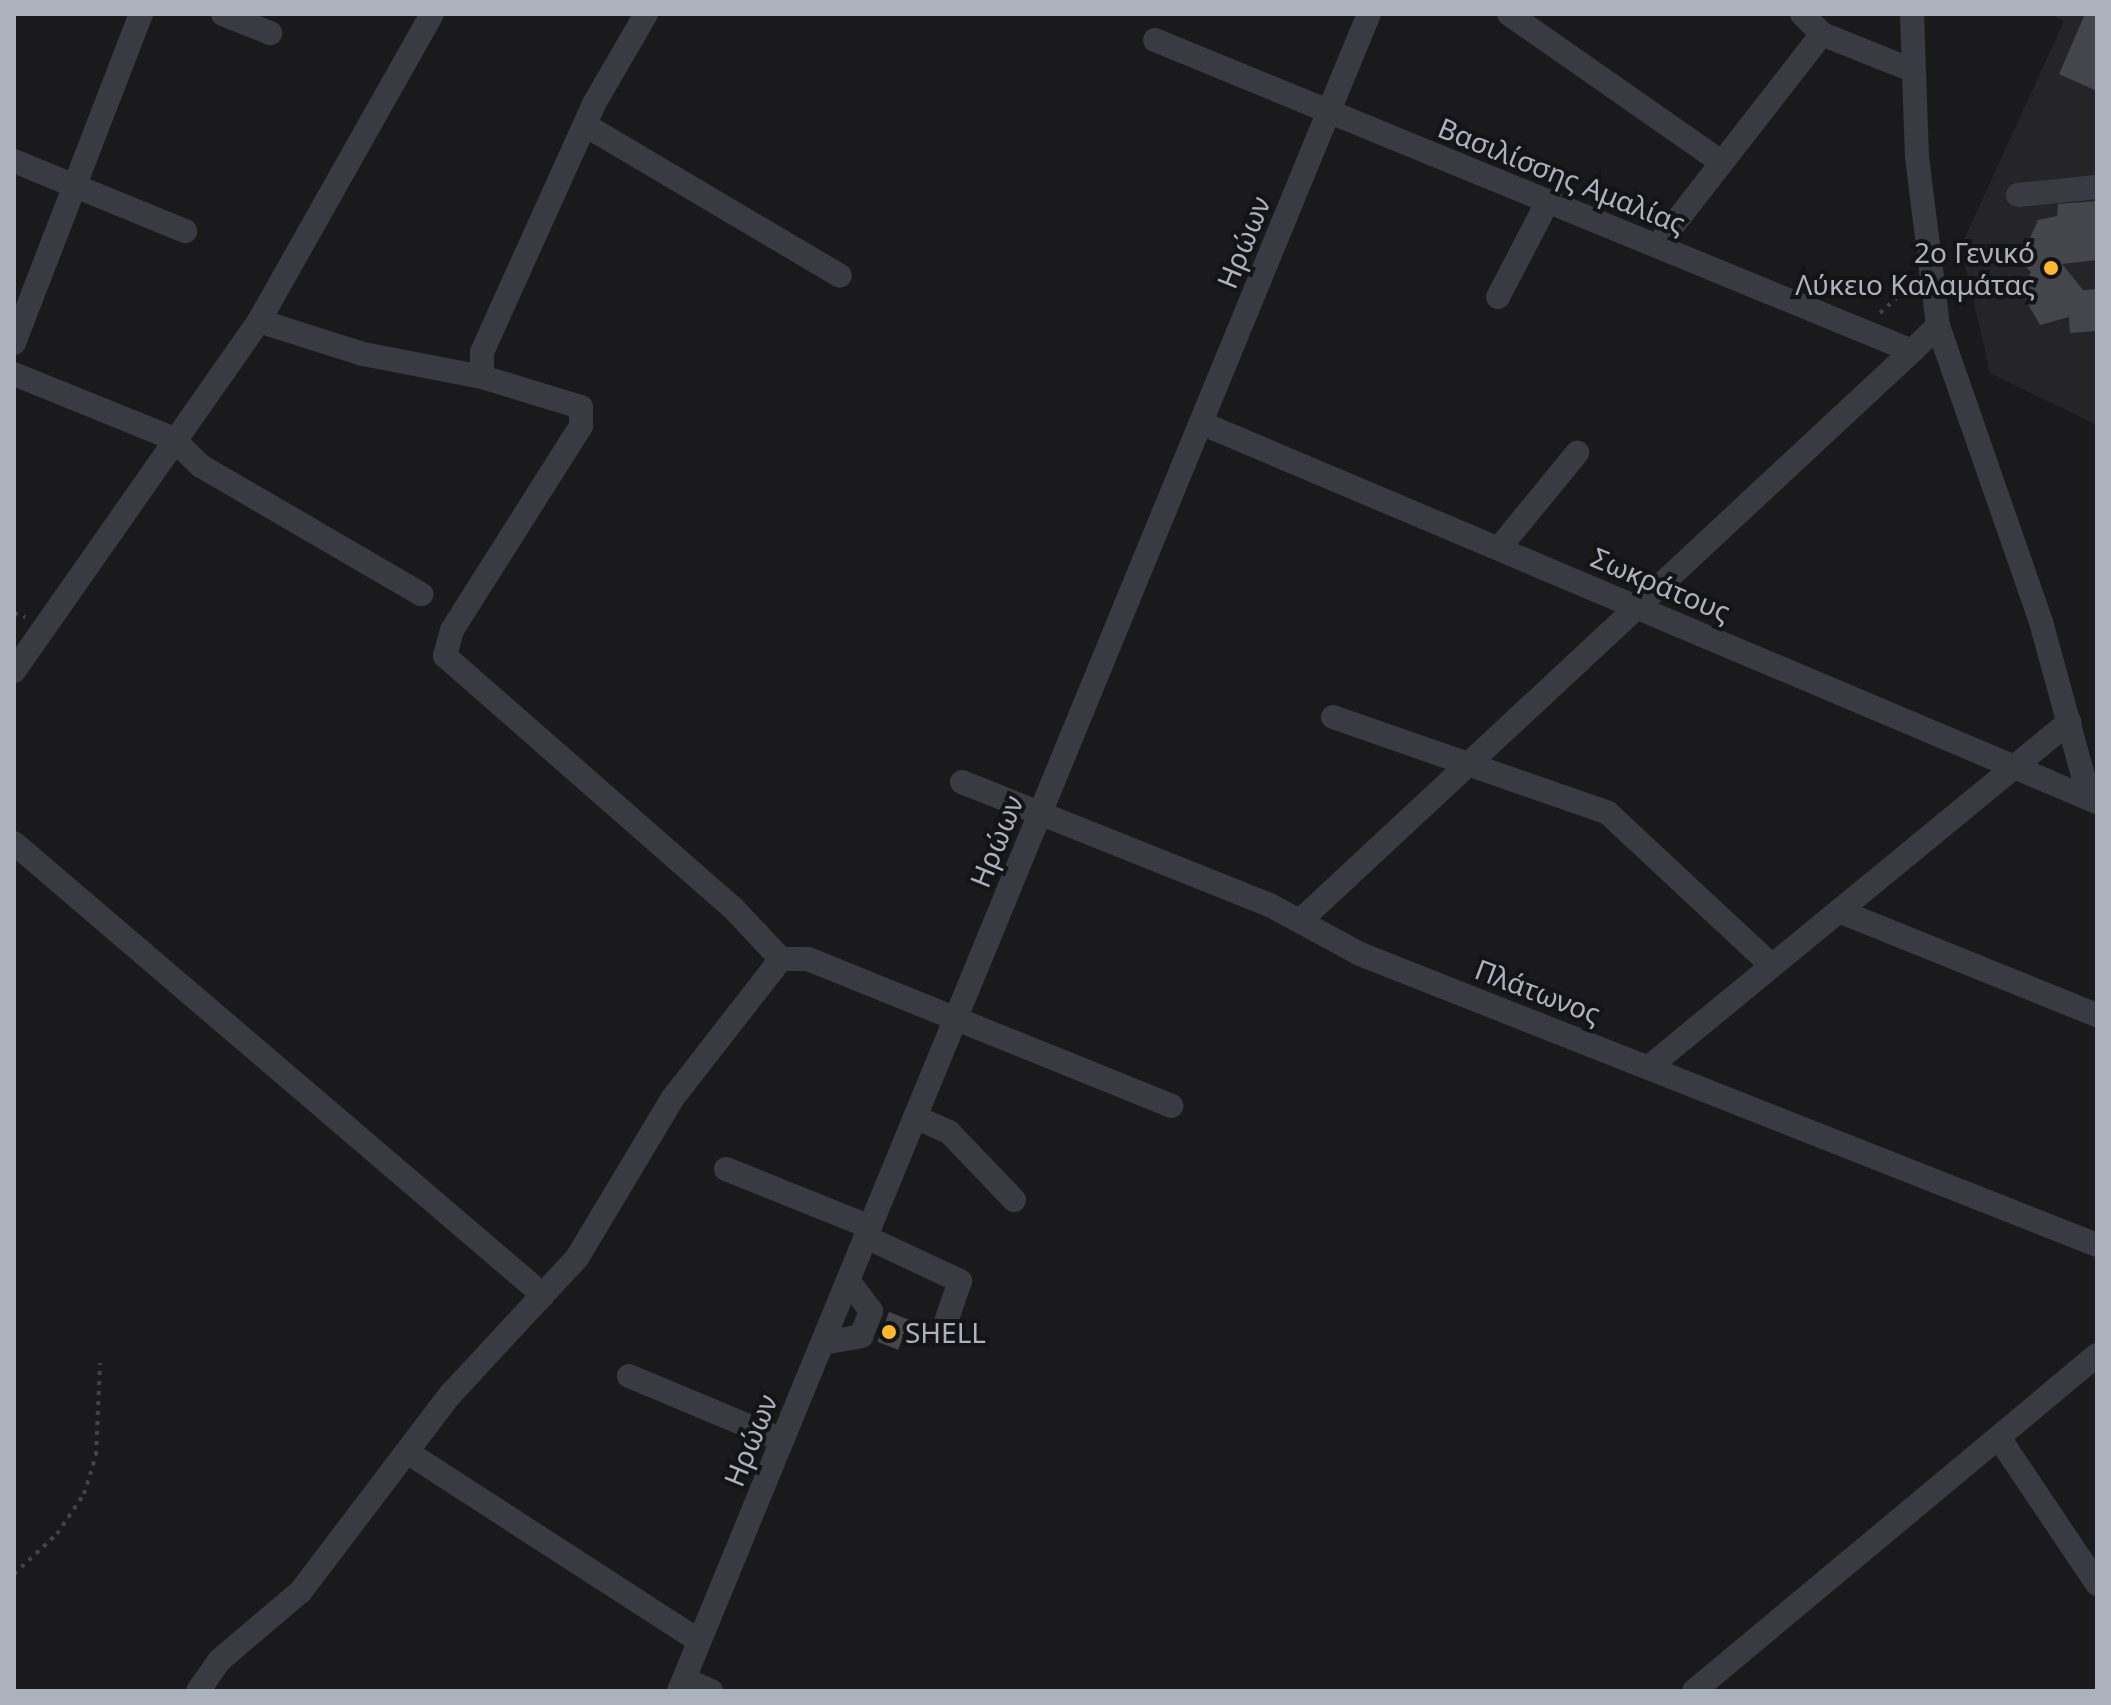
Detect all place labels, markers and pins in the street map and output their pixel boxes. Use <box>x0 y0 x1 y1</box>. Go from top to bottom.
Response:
place label: 2ο Γενικό Λύκειο Καλαμάτας <box>1795 235 2035 301</box>
marker: 2ο Γενικό Λύκειο Καλαμάτας <box>2042 259 2060 277</box>
place label: SHELL <box>905 1315 986 1349</box>
marker: SHELL <box>880 1323 898 1341</box>

